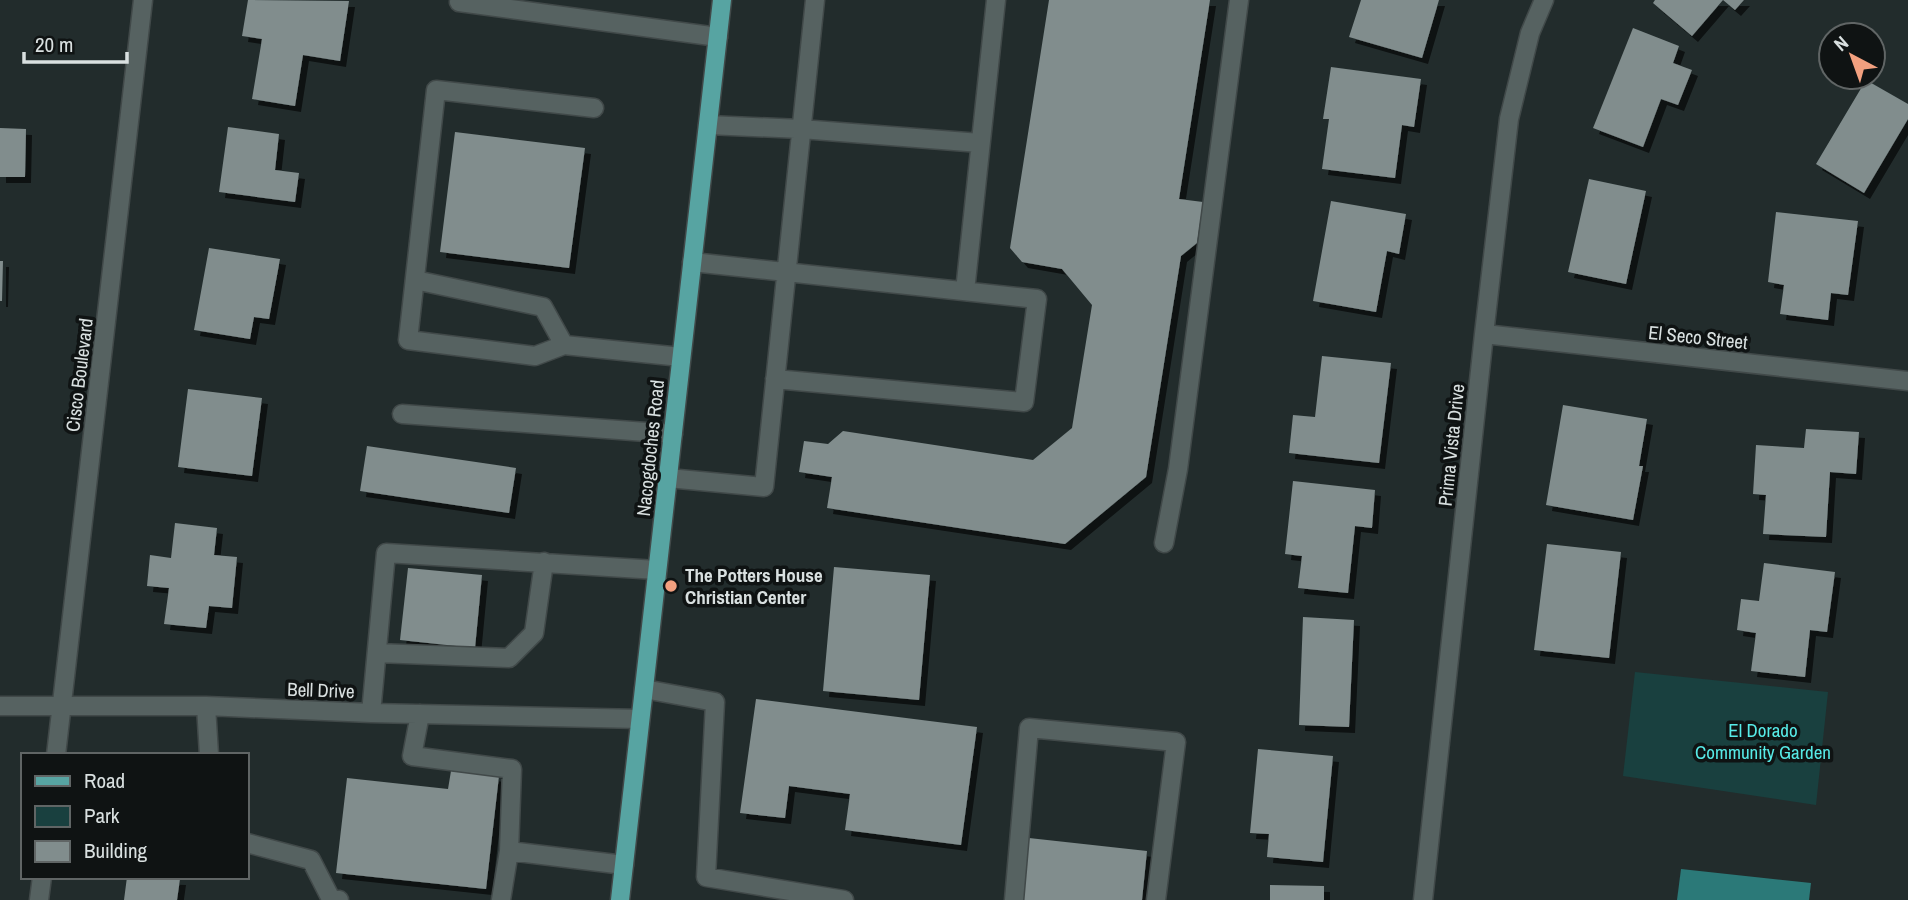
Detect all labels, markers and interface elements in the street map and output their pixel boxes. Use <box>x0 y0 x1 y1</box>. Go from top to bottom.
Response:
scale bar <box>24 21 128 65</box>
north arrow <box>1817 21 1887 91</box>
text: 20 m <box>35 30 73 59</box>
text: N <box>1828 30 1854 57</box>
street label: Cisco Boulevard <box>59 317 99 433</box>
street label: El Seco Street <box>1647 319 1750 355</box>
street label: Nacogdoches Road <box>630 379 670 517</box>
street label: Prima Vista Drive <box>1432 383 1470 507</box>
place label: The Potters House Christian Center <box>685 562 823 610</box>
marker: The Potters House Christian Center <box>663 578 679 594</box>
street label: Bell Drive <box>287 676 355 704</box>
park label: El Dorado Community Garden <box>1695 717 1831 765</box>
legend <box>21 753 248 879</box>
text: Road <box>84 766 125 795</box>
text: Park <box>84 801 120 830</box>
text: Building <box>84 836 148 865</box>

